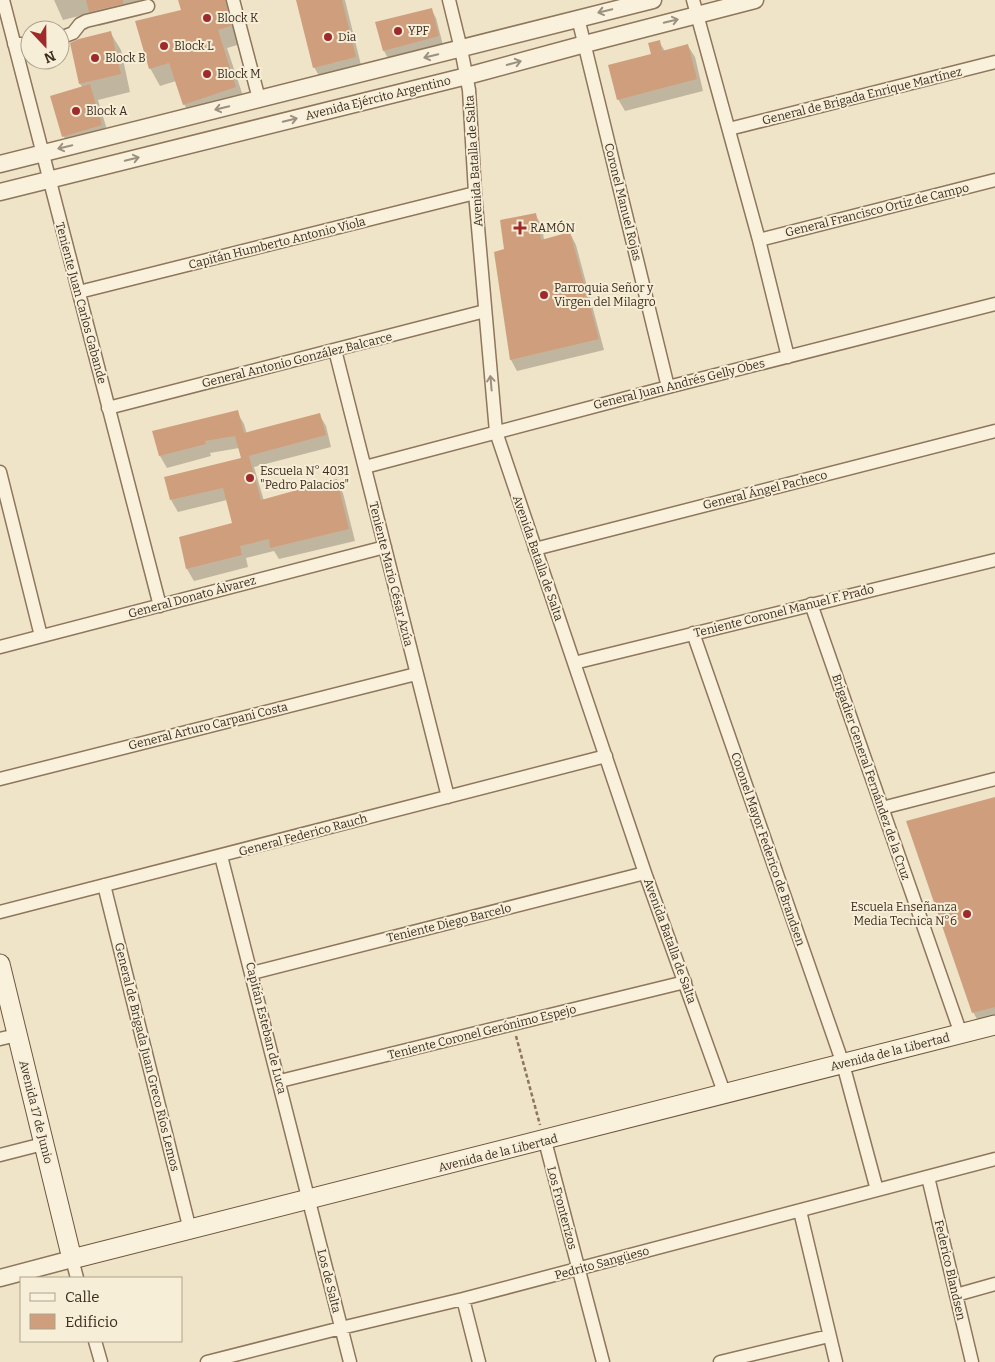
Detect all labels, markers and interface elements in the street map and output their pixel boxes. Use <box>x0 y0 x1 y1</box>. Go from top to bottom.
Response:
one-way arrow <box>598 7 614 16</box>
place label: Block K <box>217 11 259 25</box>
marker: Block K <box>201 12 213 24</box>
one-way arrow <box>663 16 679 26</box>
north arrow <box>20 20 70 70</box>
place label: YPF <box>408 24 429 38</box>
marker: YPF <box>392 25 404 37</box>
place label: Dia <box>338 30 357 44</box>
marker: Dia <box>322 31 334 43</box>
place label: Block L <box>174 39 214 53</box>
marker: Block L <box>158 40 170 52</box>
text: N <box>41 47 58 67</box>
place label: Block B <box>105 51 146 65</box>
marker: Block B <box>89 52 101 64</box>
one-way arrow <box>424 52 440 62</box>
one-way arrow <box>506 58 522 68</box>
street label: General de Brigada Enrique Martínez <box>761 64 964 128</box>
place label: Block M <box>217 67 261 81</box>
marker: Block M <box>201 68 213 80</box>
street label: Avenida Ejército Argentino <box>304 73 452 123</box>
street label: Avenida Batalla de Salta <box>462 94 486 227</box>
place label: Block A <box>86 104 128 118</box>
one-way arrow <box>215 104 231 113</box>
marker: Block A <box>70 105 82 117</box>
one-way arrow <box>282 115 298 124</box>
street label: Coronel Manuel Rojas <box>602 142 644 263</box>
one-way arrow <box>57 143 73 153</box>
one-way arrow <box>124 154 140 163</box>
street label: General Francisco Ortiz de Campo <box>784 180 970 240</box>
street label: Capitán Humberto Antonio Viola <box>187 214 367 272</box>
place label: RAMÓN <box>530 220 576 235</box>
street label: Teniente Juan Carlos Gabande <box>53 221 109 385</box>
marker: RAMÓN <box>514 222 526 234</box>
place label: Parroquia Señor y Virgen del Milagro <box>554 281 656 309</box>
marker: Parroquia Señor y Virgen del Milagro <box>538 289 550 301</box>
street label: General Antonio González Balcarce <box>200 330 394 390</box>
street label: General Juan Andrés Gelly Obes <box>592 356 767 412</box>
one-way arrow <box>486 375 496 391</box>
place label: Escuela N° 4031 "Pedro Palacios" <box>260 464 349 492</box>
street label: General Ángel Pacheco <box>701 467 829 512</box>
marker: Escuela N° 4031 "Pedro Palacios" <box>244 472 256 484</box>
street label: Avenida Batalla de Salta <box>510 493 566 623</box>
street label: Teniente Mario César Azúa <box>366 500 416 648</box>
street label: General Donato Álvarez <box>126 572 258 621</box>
street label: Teniente Coronel Manuel F. Prado <box>692 582 876 640</box>
street label: Brigadier General Fernández de la Cruz <box>829 672 913 882</box>
street label: General Arturo Carpani Costa <box>127 699 290 753</box>
street label: Coronel Mayor Federico de Brandsen <box>728 750 808 948</box>
street label: General Federico Rauch <box>237 811 369 859</box>
street label: Avenida Batalla de Salta <box>641 877 699 1006</box>
place label: Escuela Enseñanza Media Tecnica N°6 <box>850 900 957 928</box>
street label: Teniente Diego Barcelo <box>385 901 513 945</box>
marker: Escuela Enseñanza Media Tecnica N°6 <box>961 908 973 920</box>
street label: General de Brigada Juan Greco Ríos Lemos <box>112 941 182 1173</box>
street label: Capitán Esteban de Luca <box>243 961 289 1096</box>
street label: Teniente Coronel Gerónimo Espejo <box>386 1002 578 1062</box>
street label: Avenida de la Libertad <box>829 1030 951 1074</box>
street label: Avenida 17 de Junio <box>16 1059 56 1165</box>
street label: Avenida de la Libertad <box>437 1131 559 1175</box>
street label: Los Fronterizos <box>544 1165 580 1251</box>
street label: Federico Blandsen <box>932 1219 968 1322</box>
street label: Pedrito Sangüeso <box>553 1244 651 1282</box>
street label: Los de Salta <box>314 1248 344 1315</box>
legend <box>20 1277 182 1342</box>
text: Calle <box>65 1288 99 1306</box>
text: Edificio <box>65 1313 118 1331</box>

